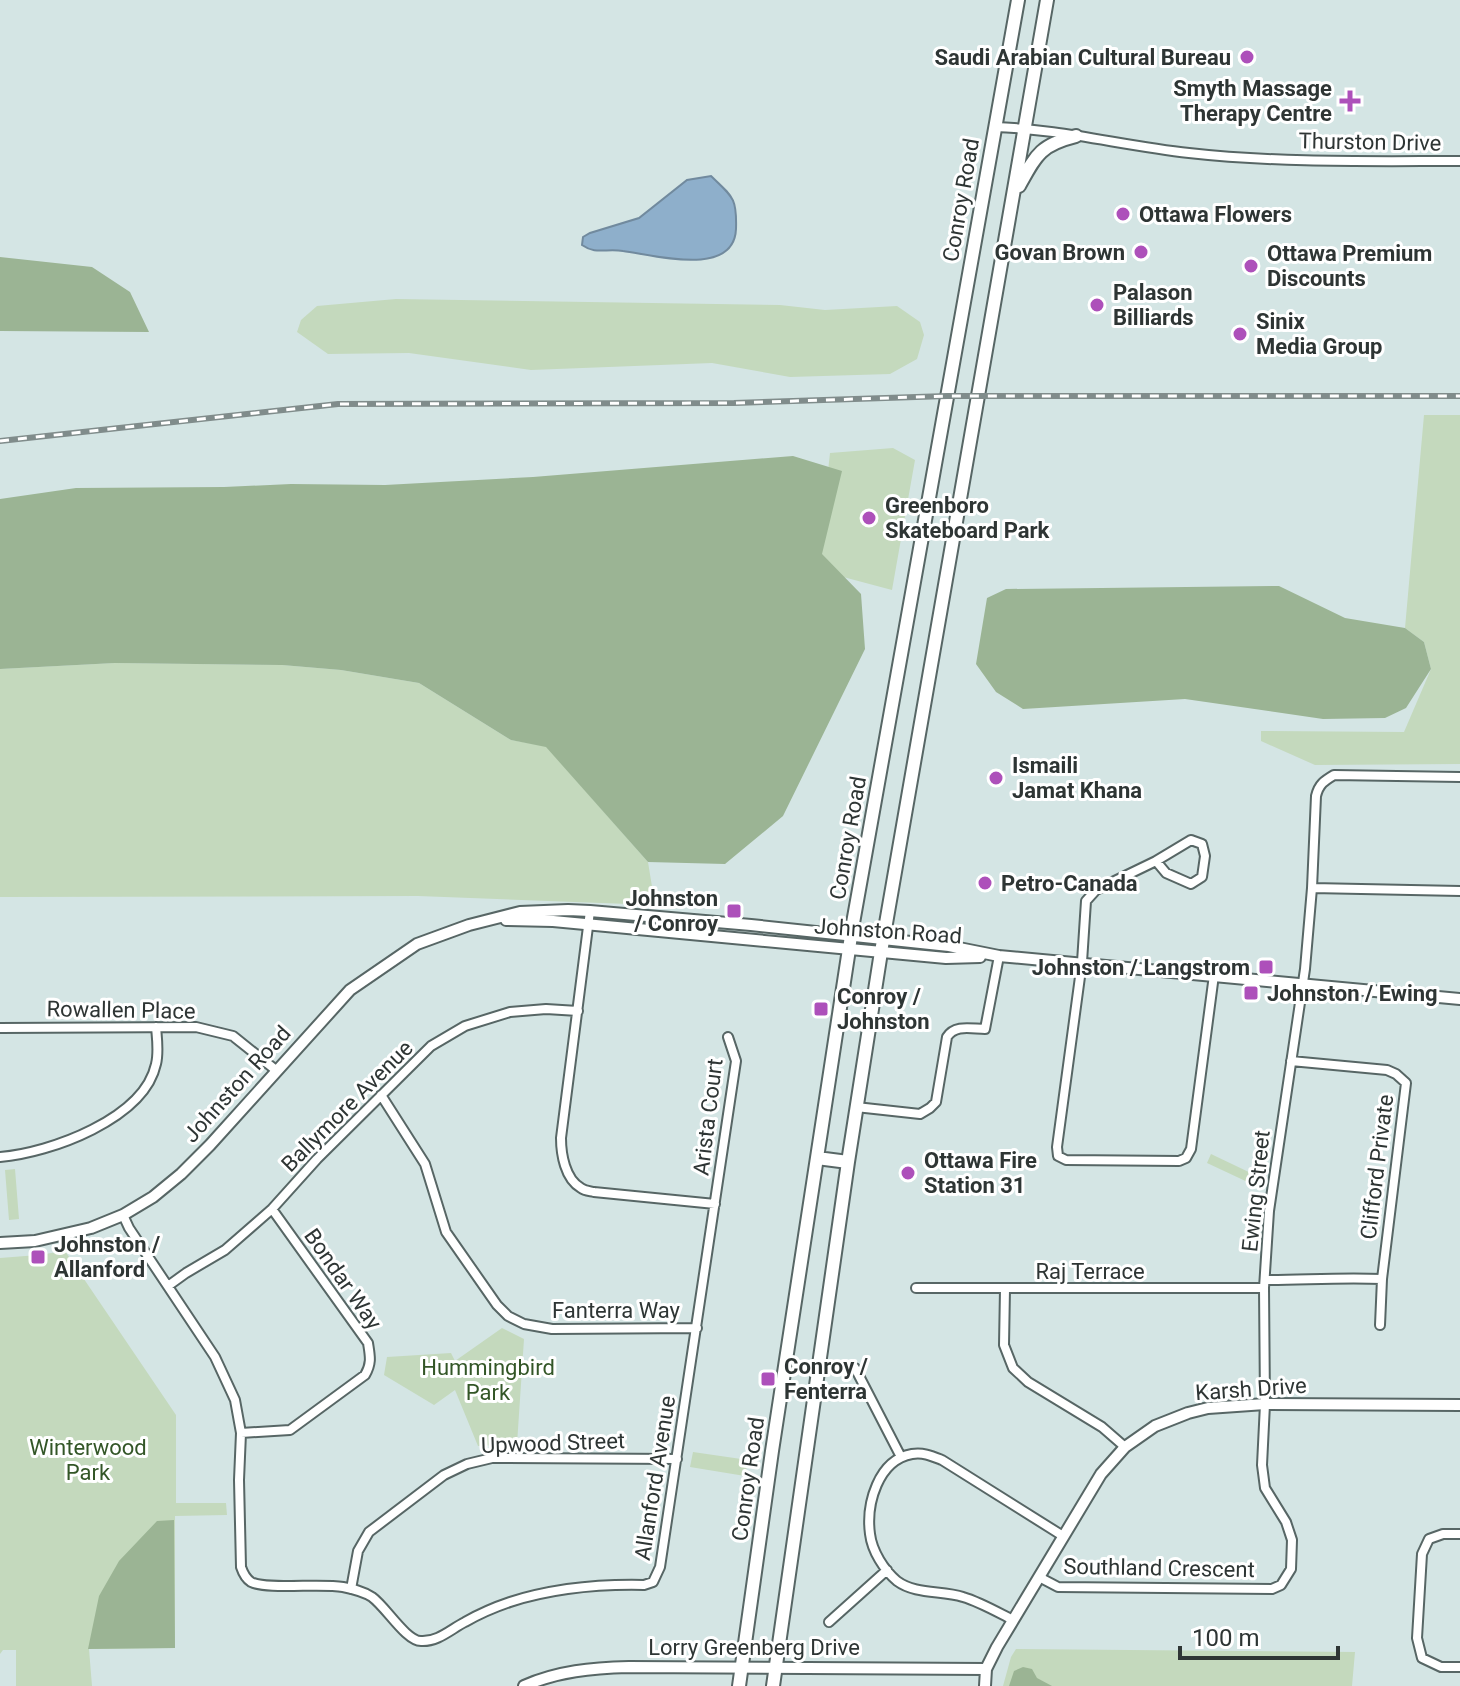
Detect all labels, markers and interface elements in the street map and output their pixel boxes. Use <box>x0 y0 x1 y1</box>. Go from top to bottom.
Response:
place label: Saudi Arabian Cultural Bureau <box>934 45 1231 70</box>
marker: Saudi Arabian Cultural Bureau <box>1238 48 1256 66</box>
place label: Smyth Massage Therapy Centre <box>1173 76 1332 126</box>
marker: Smyth Massage Therapy Centre <box>1339 90 1361 112</box>
street label: Thurston Drive <box>1298 128 1442 156</box>
street label: Conroy Road <box>938 136 984 264</box>
place label: Ottawa Flowers <box>1139 202 1292 227</box>
marker: Ottawa Flowers <box>1114 205 1132 223</box>
place label: Govan Brown <box>995 240 1125 265</box>
place label: Ottawa Premium Discounts <box>1267 241 1432 291</box>
marker: Govan Brown <box>1132 243 1150 261</box>
marker: Ottawa Premium Discounts <box>1242 257 1260 275</box>
place label: Palason Billiards <box>1113 280 1194 330</box>
marker: Palason Billiards <box>1088 296 1106 314</box>
place label: Sinix Media Group <box>1256 309 1382 359</box>
marker: Sinix Media Group <box>1231 325 1249 343</box>
place label: Greenboro Skateboard Park <box>885 493 1050 543</box>
marker: Greenboro Skateboard Park <box>860 509 878 527</box>
place label: Ismaili Jamat Khana <box>1012 753 1142 803</box>
marker: Ismaili Jamat Khana <box>987 769 1005 787</box>
street label: Conroy Road <box>825 774 871 902</box>
place label: Petro-Canada <box>1001 871 1138 896</box>
marker: Petro-Canada <box>976 874 994 892</box>
place label: Johnston / Conroy <box>625 886 719 936</box>
marker: Johnston / Conroy <box>725 902 743 920</box>
street label: Johnston Road <box>813 913 963 949</box>
place label: Johnston / Langstrom <box>1032 955 1250 980</box>
marker: Johnston / Langstrom <box>1257 958 1275 976</box>
place label: Johnston / Ewing <box>1267 981 1438 1006</box>
place label: Conroy / Johnston <box>837 984 930 1034</box>
marker: Johnston / Ewing <box>1242 984 1260 1002</box>
street label: Rowallen Place <box>46 996 196 1024</box>
marker: Conroy / Johnston <box>812 1000 830 1018</box>
street label: Johnston Road <box>178 1021 296 1147</box>
street label: Ballymore Avenue <box>276 1035 418 1177</box>
street label: Arista Court <box>688 1057 728 1177</box>
street label: Clifford Private <box>1356 1093 1398 1241</box>
street label: Ewing Street <box>1237 1129 1275 1253</box>
place label: Ottawa Fire Station 31 <box>924 1148 1037 1198</box>
marker: Ottawa Fire Station 31 <box>899 1164 917 1182</box>
street label: Bondar Way <box>299 1224 387 1335</box>
place label: Johnston / Allanford <box>54 1232 160 1282</box>
marker: Johnston / Allanford <box>29 1248 47 1266</box>
street label: Raj Terrace <box>1035 1259 1145 1284</box>
street label: Fanterra Way <box>552 1298 681 1323</box>
place label: Conroy / Fenterra <box>784 1354 868 1404</box>
park label: Hummingbird Park <box>421 1355 555 1405</box>
marker: Conroy / Fenterra <box>759 1370 777 1388</box>
street label: Karsh Drive <box>1194 1373 1308 1405</box>
street label: Allanford Avenue <box>630 1394 680 1562</box>
street label: Conroy Road <box>727 1415 769 1543</box>
street label: Upwood Street <box>481 1428 625 1458</box>
park label: Winterwood Park <box>29 1435 147 1485</box>
street label: Southland Crescent <box>1063 1554 1255 1582</box>
scale bar <box>1180 1610 1338 1660</box>
text: 100 m <box>1192 1624 1259 1652</box>
street label: Lorry Greenberg Drive <box>648 1635 860 1660</box>

